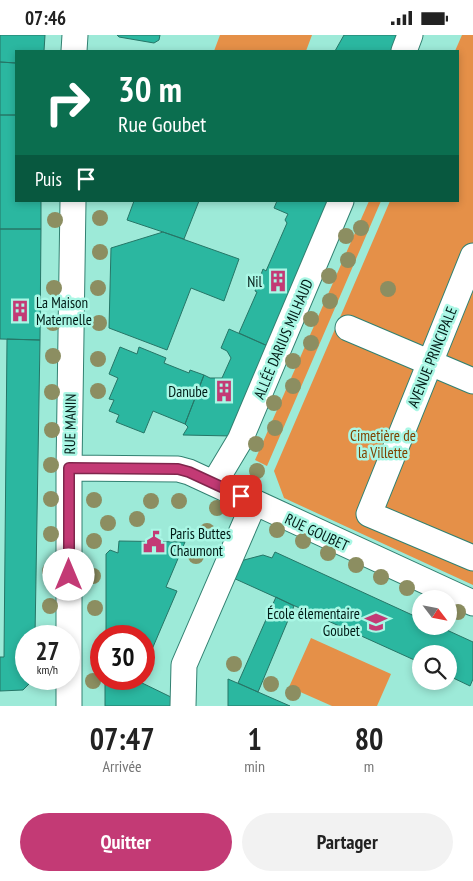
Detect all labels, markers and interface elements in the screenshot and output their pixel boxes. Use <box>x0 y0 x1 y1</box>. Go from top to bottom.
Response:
text: 07:46 <box>25 6 66 30</box>
text: 30 m <box>118 66 182 112</box>
icon: right <box>35 70 100 135</box>
text: Rue Goubet <box>118 110 206 138</box>
icon: arrive <box>72 165 100 193</box>
text: Puis <box>35 167 62 191</box>
building icon: Nil <box>265 268 291 294</box>
place label: Nil <box>247 272 262 291</box>
street label: ALLÉE DARIUS MILHAUD <box>249 276 317 402</box>
place label: La Maison Maternelle <box>36 293 92 329</box>
building icon: La Maison Maternelle <box>7 298 33 324</box>
street label: AVENUE PRINCIPALE <box>403 304 461 410</box>
building icon: Danube <box>211 378 237 404</box>
place label: Danube <box>168 382 208 401</box>
street label: RUE MANIN <box>60 393 80 455</box>
park label: Cimetière de la Villette <box>350 426 416 462</box>
pin <box>220 475 262 517</box>
icon: arrive <box>227 482 255 510</box>
street label: RUE GOUBET <box>282 509 352 555</box>
place label: Paris Buttes Chaumont <box>170 524 231 560</box>
public building icon: Paris Buttes Chaumont <box>141 529 167 555</box>
position arrow <box>42 548 94 600</box>
north arrow <box>412 590 458 635</box>
map controls <box>412 590 457 690</box>
place label: École élementaire Goubet <box>267 604 360 640</box>
school or university icon: École élementaire Goubet <box>363 609 389 635</box>
speed limit sign: 30 <box>90 625 155 690</box>
text: 27 <box>36 635 59 667</box>
button: search <box>412 645 457 690</box>
text: km/h <box>37 662 58 677</box>
text: 07:47 <box>90 719 155 758</box>
text: 1 <box>247 719 262 758</box>
text: 80 <box>355 719 383 758</box>
text: Arrivée <box>103 756 142 776</box>
text: min <box>244 756 265 776</box>
text: m <box>364 756 374 776</box>
button: Quitter <box>20 813 232 871</box>
button: Partager <box>242 813 453 871</box>

